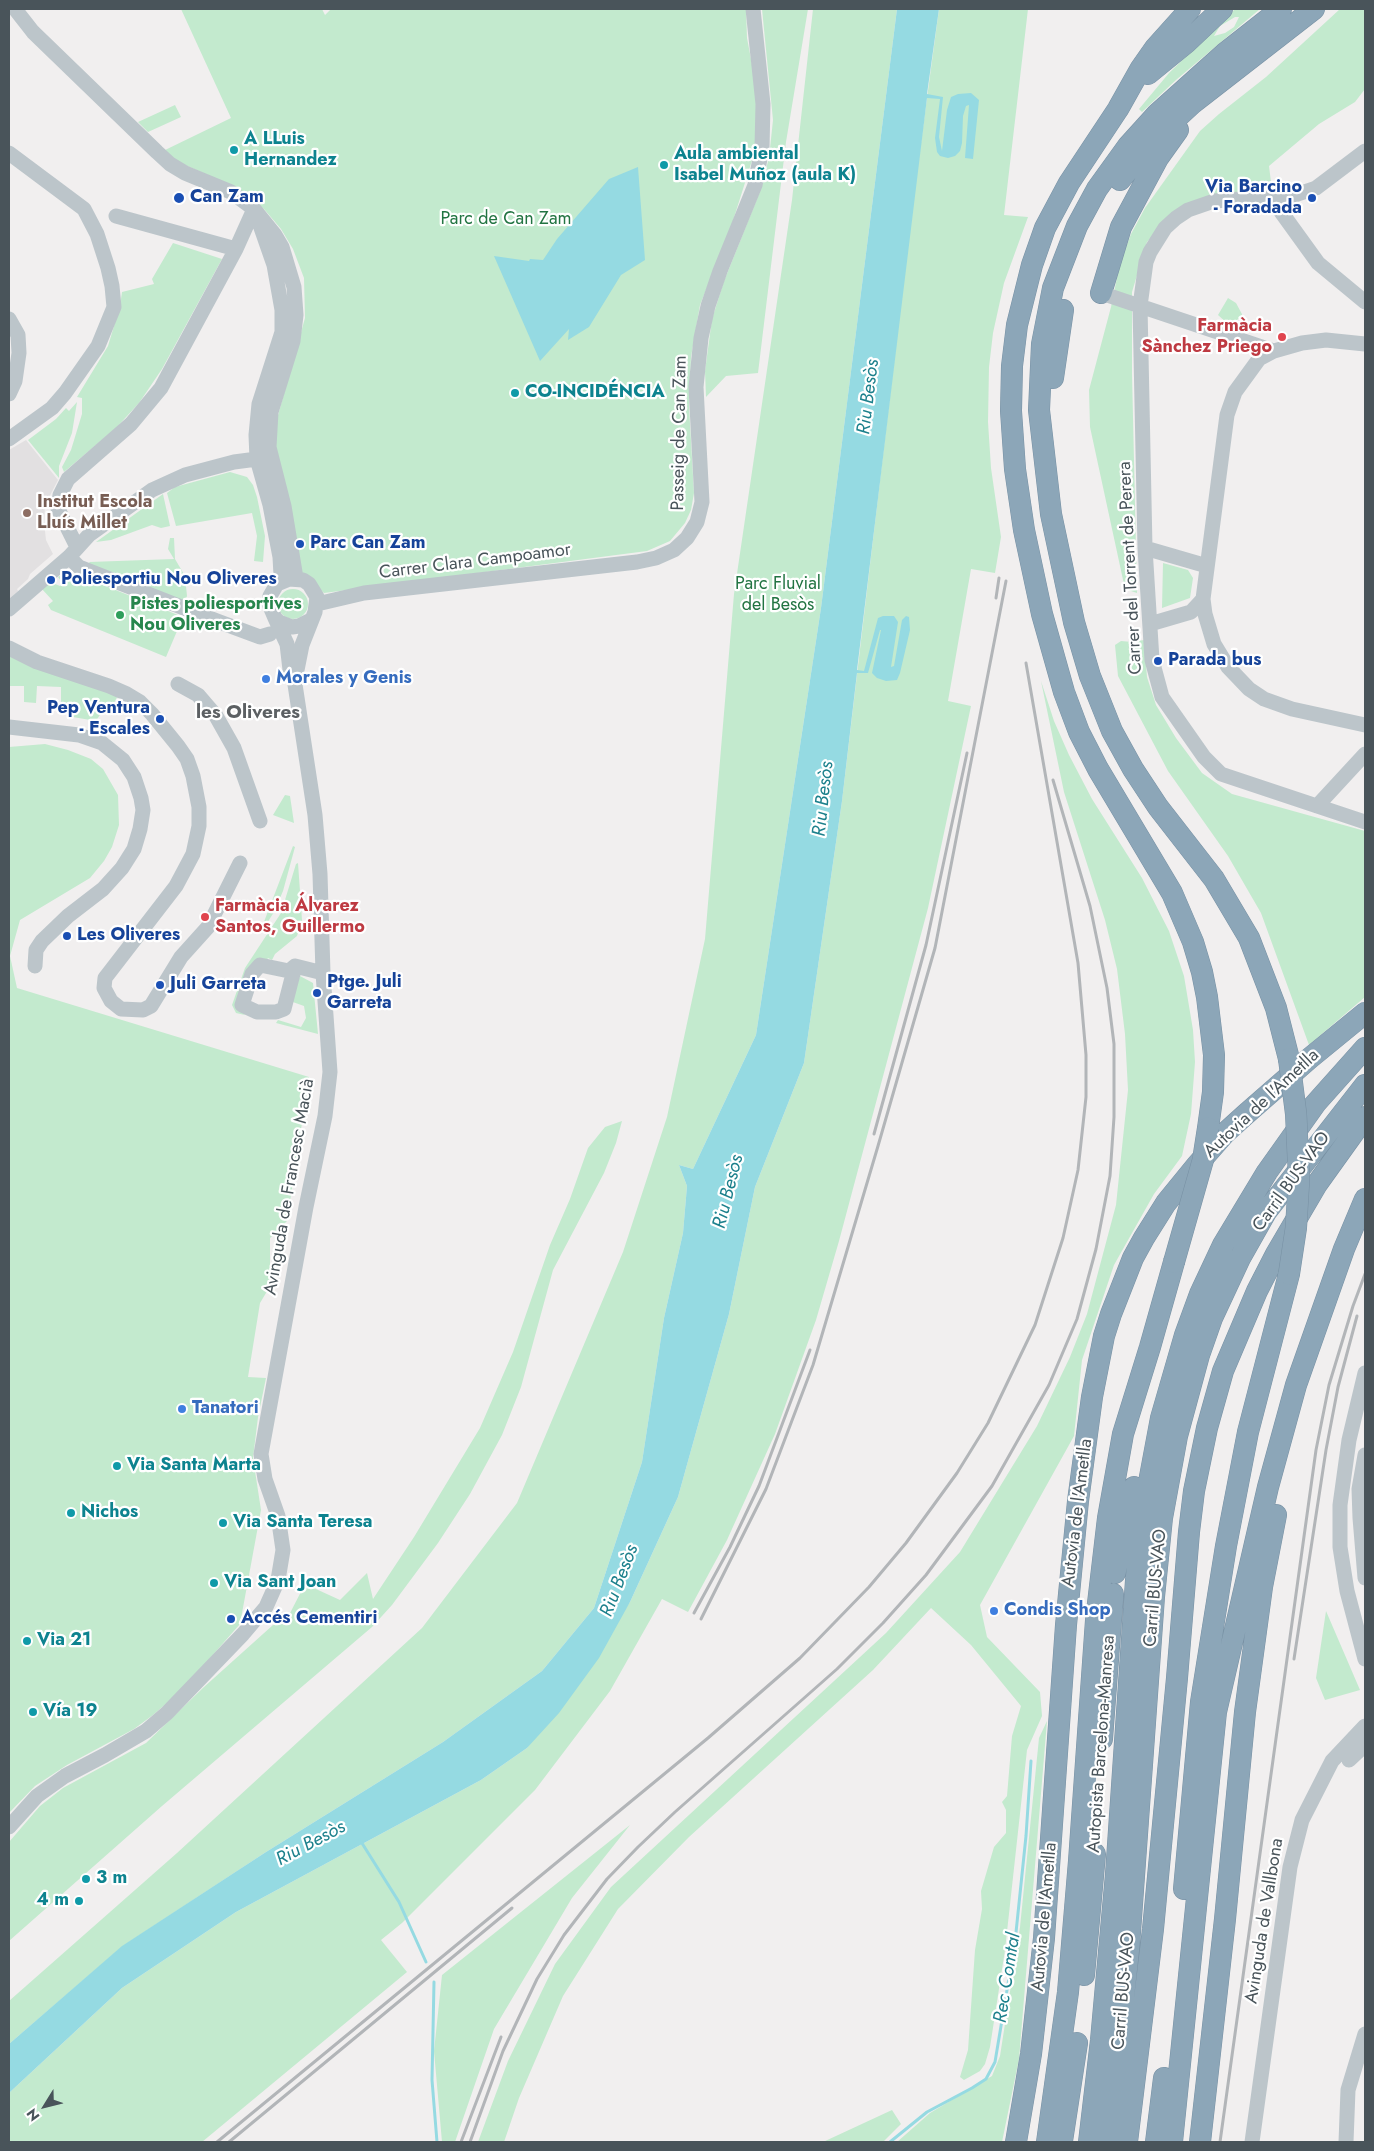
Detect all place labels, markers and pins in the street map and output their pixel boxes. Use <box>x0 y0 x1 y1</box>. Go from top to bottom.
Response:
place label: A LLuis Hernandez <box>244 129 337 172</box>
marker: A LLuis Hernandez <box>228 144 240 156</box>
place label: Aula ambiental Isabel Muñoz (aula K) <box>674 144 856 186</box>
marker: Aula ambiental Isabel Muñoz (aula K) <box>658 159 670 171</box>
place label: Via Barcino - Foradada <box>1205 177 1302 220</box>
place label: Can Zam <box>190 187 264 209</box>
marker: Can Zam <box>172 191 186 205</box>
marker: Via Barcino - Foradada <box>1306 192 1318 204</box>
place label: Farmàcia Sànchez Priego <box>1142 316 1272 358</box>
marker: Farmàcia Sànchez Priego <box>1276 331 1288 343</box>
place label: CO-INCIDÉNCIA <box>525 382 665 404</box>
marker: CO-INCIDÉNCIA <box>509 387 521 399</box>
place label: Institut Escola Lluís Millet <box>37 492 152 534</box>
marker: Institut Escola Lluís Millet <box>21 507 33 519</box>
place label: Parc Can Zam <box>310 533 425 555</box>
marker: Parc Can Zam <box>294 538 306 550</box>
place label: Poliesportiu Nou Oliveres <box>61 569 277 591</box>
marker: Poliesportiu Nou Oliveres <box>45 574 57 586</box>
place label: Pistes poliesportives Nou Oliveres <box>130 594 302 636</box>
marker: Pistes poliesportives Nou Oliveres <box>114 609 126 621</box>
place label: Parada bus <box>1168 650 1261 672</box>
marker: Parada bus <box>1152 655 1164 667</box>
place label: Morales y Genis <box>276 668 412 690</box>
marker: Morales y Genis <box>260 673 272 685</box>
place label: Pep Ventura - Escales <box>47 698 150 741</box>
marker: Pep Ventura - Escales <box>154 713 166 725</box>
place label: Farmàcia Álvarez Santos, Guillermo <box>215 896 365 939</box>
marker: Farmàcia Álvarez Santos, Guillermo <box>199 911 211 923</box>
place label: Les Oliveres <box>77 925 180 947</box>
marker: Les Oliveres <box>61 930 73 942</box>
place label: Ptge. Juli Garreta <box>327 972 402 1014</box>
place label: Juli Garreta <box>170 974 266 996</box>
marker: Juli Garreta <box>154 979 166 991</box>
marker: Ptge. Juli Garreta <box>311 987 323 999</box>
place label: Tanatori <box>192 1398 259 1420</box>
marker: Tanatori <box>176 1403 188 1415</box>
place label: Via Santa Marta <box>127 1455 261 1477</box>
marker: Via Santa Marta <box>111 1460 123 1472</box>
place label: Nichos <box>81 1502 138 1524</box>
marker: Nichos <box>65 1507 77 1519</box>
place label: Via Santa Teresa <box>233 1512 372 1534</box>
marker: Via Santa Teresa <box>217 1517 229 1529</box>
place label: Via Sant Joan <box>224 1572 336 1594</box>
marker: Via Sant Joan <box>208 1577 220 1589</box>
place label: Condis Shop <box>1004 1600 1110 1622</box>
marker: Condis Shop <box>988 1605 1000 1617</box>
place label: Accés Cementiri <box>241 1608 377 1630</box>
marker: Accés Cementiri <box>225 1613 237 1625</box>
place label: Via 21 <box>37 1630 91 1652</box>
marker: Via 21 <box>21 1635 33 1647</box>
place label: Vía 19 <box>43 1701 98 1723</box>
marker: Vía 19 <box>27 1706 39 1718</box>
place label: 3 m <box>96 1868 127 1890</box>
marker: 3 m <box>80 1873 92 1885</box>
place label: 4 m <box>36 1890 69 1912</box>
marker: 4 m <box>73 1895 85 1907</box>

